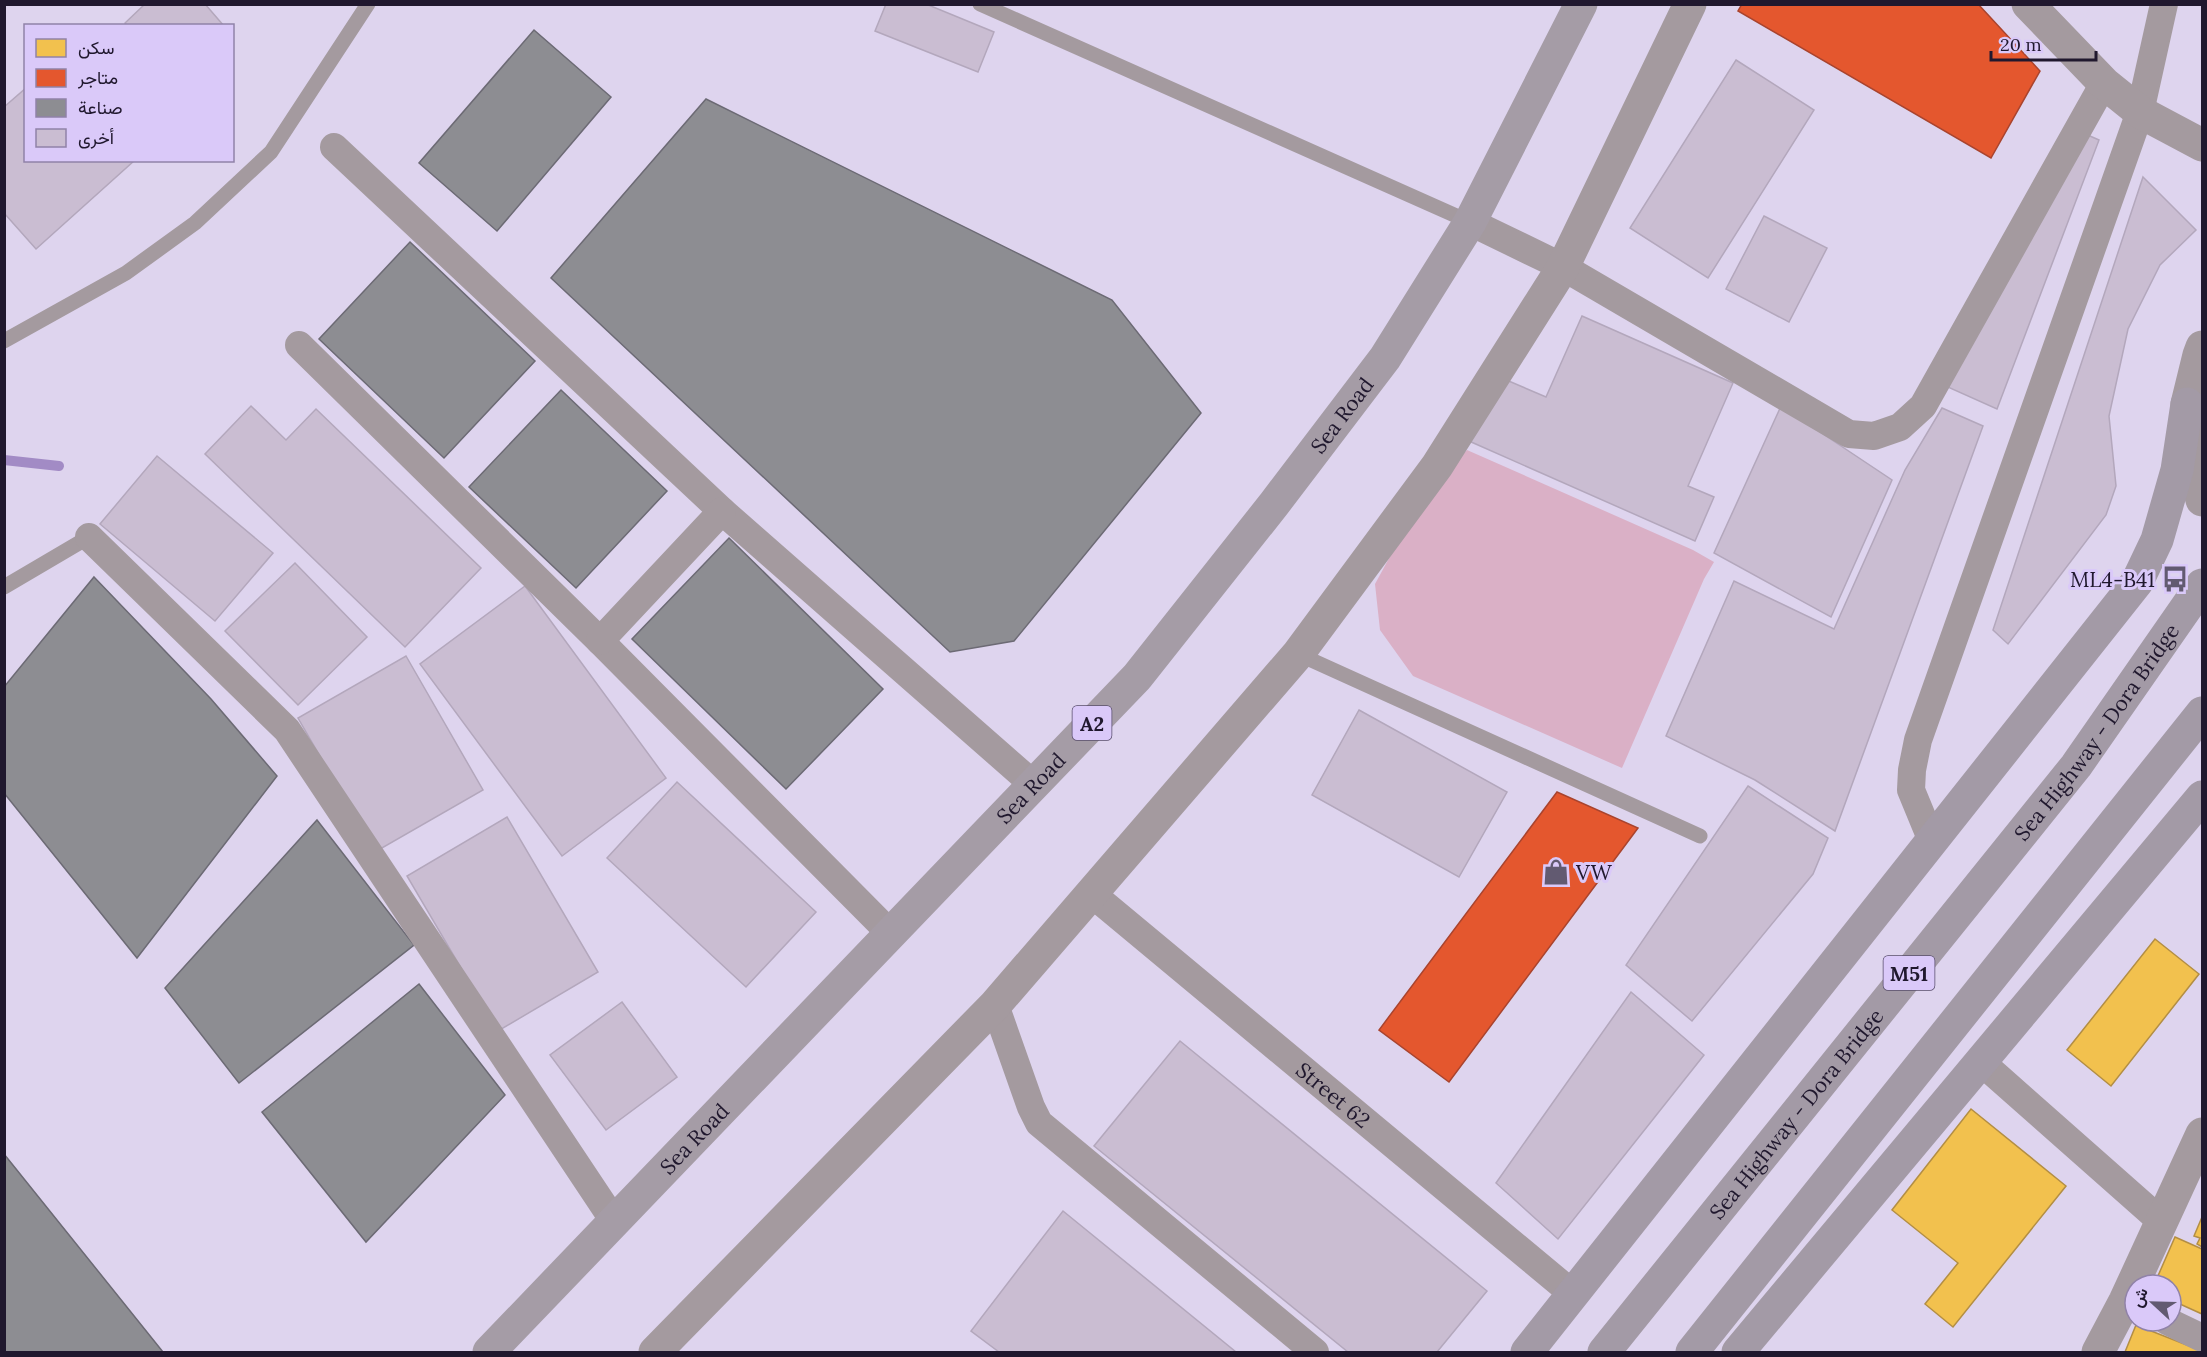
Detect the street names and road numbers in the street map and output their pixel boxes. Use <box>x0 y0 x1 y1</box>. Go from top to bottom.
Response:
street label: Sea Road <box>1304 372 1379 458</box>
street label: Sea Highway - Dora Bridge <box>2008 618 2185 846</box>
road number: A2 <box>1072 706 1112 740</box>
street label: Sea Road <box>990 747 1071 829</box>
road number: M51 <box>1884 956 1934 990</box>
street label: Sea Highway - Dora Bridge <box>1703 1003 1889 1224</box>
street label: Street 62 <box>1291 1056 1376 1133</box>
street label: Sea Road <box>654 1097 734 1180</box>

